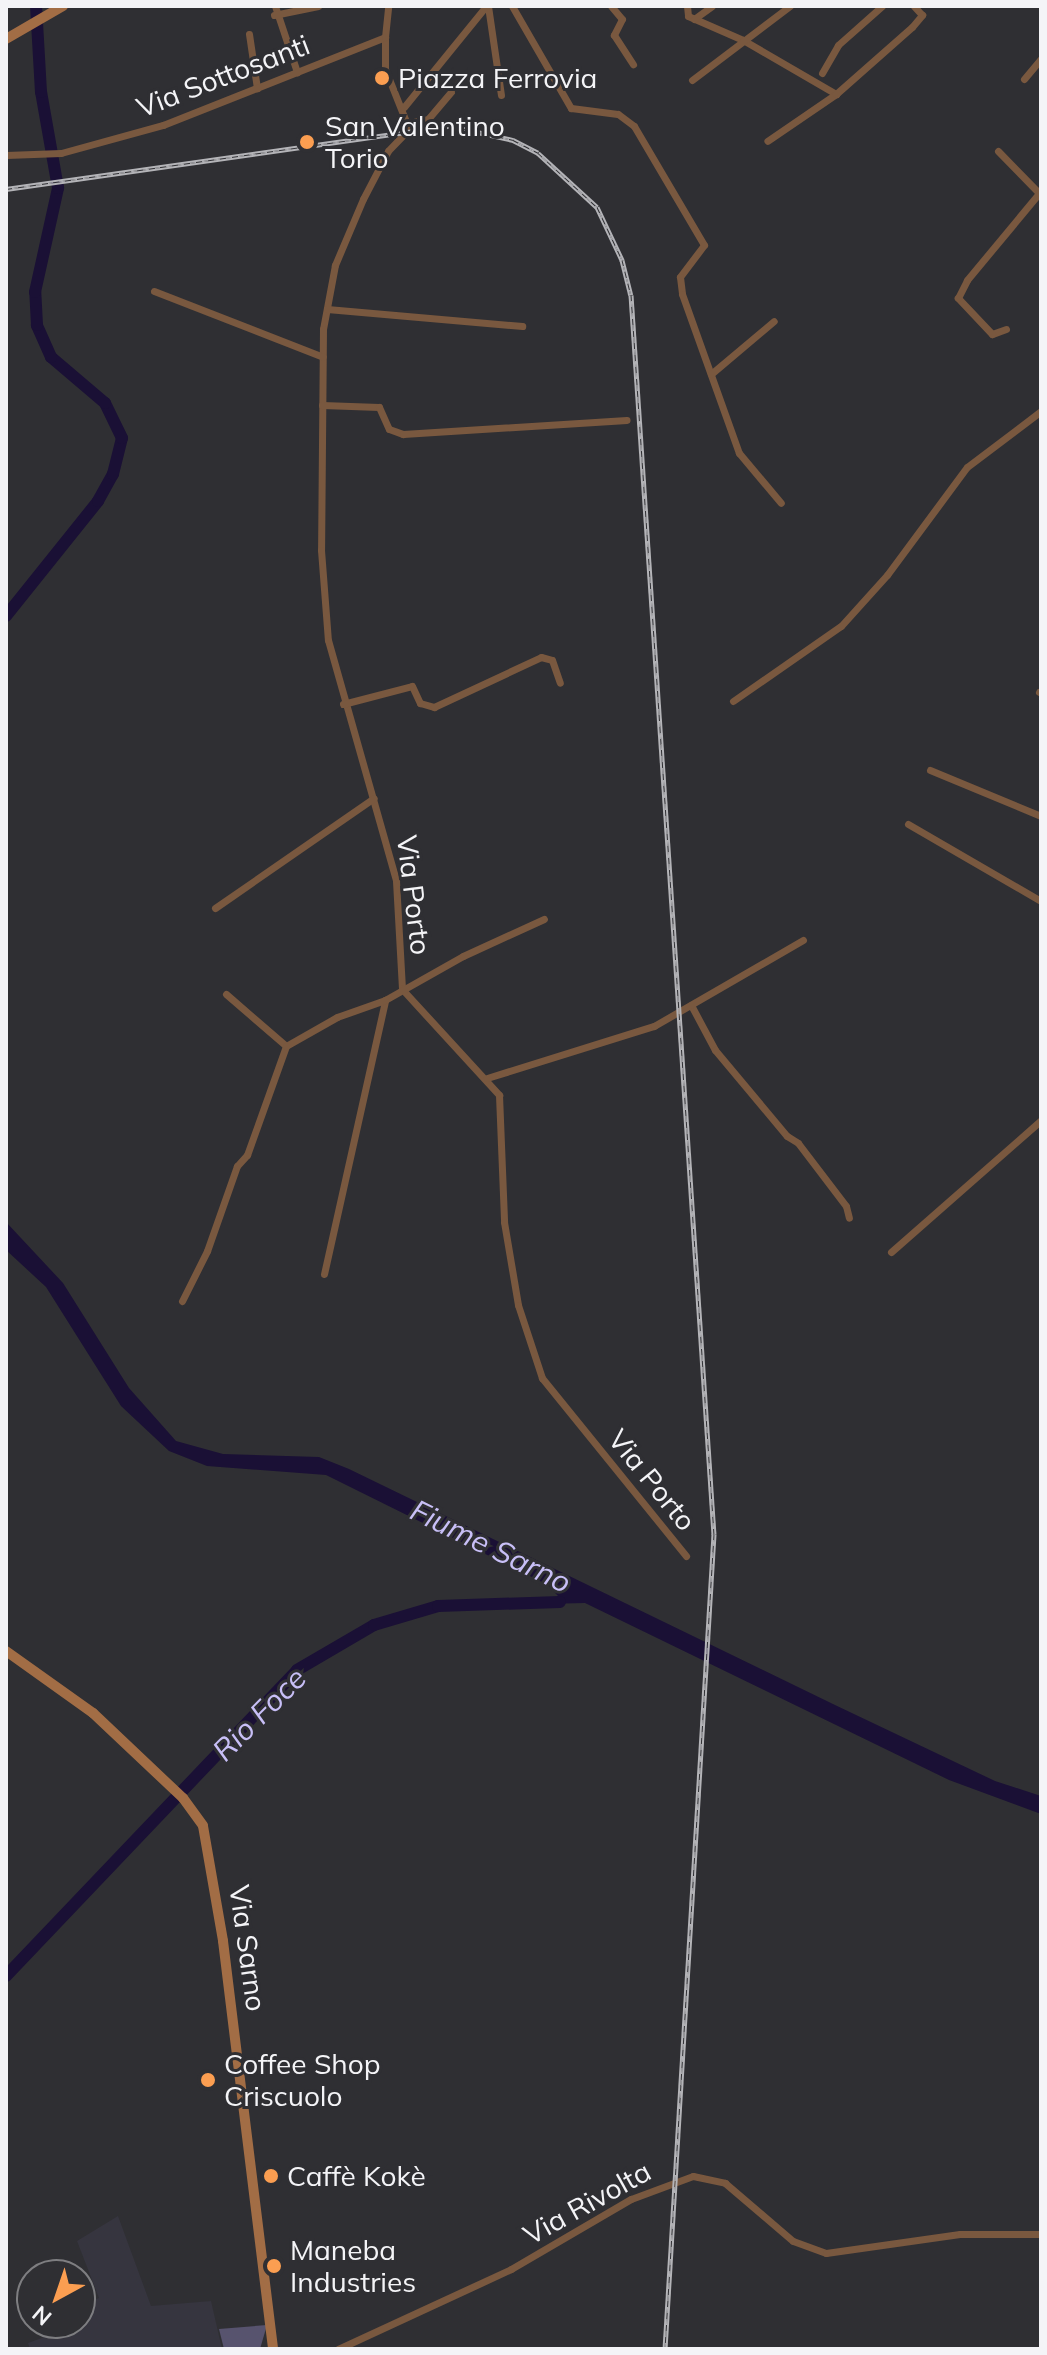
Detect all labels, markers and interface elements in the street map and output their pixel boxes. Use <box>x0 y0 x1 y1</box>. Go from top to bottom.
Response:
street label: Via Sottosanti <box>132 28 314 124</box>
place label: Piazza Ferrovia <box>398 61 597 95</box>
marker: Piazza Ferrovia <box>373 69 391 87</box>
place label: San Valentino Torio <box>325 109 505 175</box>
marker: San Valentino Torio <box>296 131 318 153</box>
street label: Via Porto <box>390 833 438 957</box>
street label: Via Porto <box>601 1423 703 1537</box>
water label: Fiume Sarno <box>405 1492 577 1600</box>
water label: Rio Foce <box>205 1660 313 1768</box>
street label: Via Sarno <box>223 1883 273 2013</box>
place label: Coffee Shop Criscuolo <box>224 2047 381 2113</box>
marker: Coffee Shop Criscuolo <box>199 2071 217 2089</box>
street label: Via Rivolta <box>518 2154 656 2252</box>
place label: Caffè Kokè <box>287 2159 426 2193</box>
marker: Caffè Kokè <box>262 2167 280 2185</box>
place label: Maneba Industries <box>290 2233 416 2299</box>
marker: Maneba Industries <box>265 2257 283 2275</box>
north arrow <box>16 2259 96 2339</box>
text: N <box>26 2300 57 2332</box>

